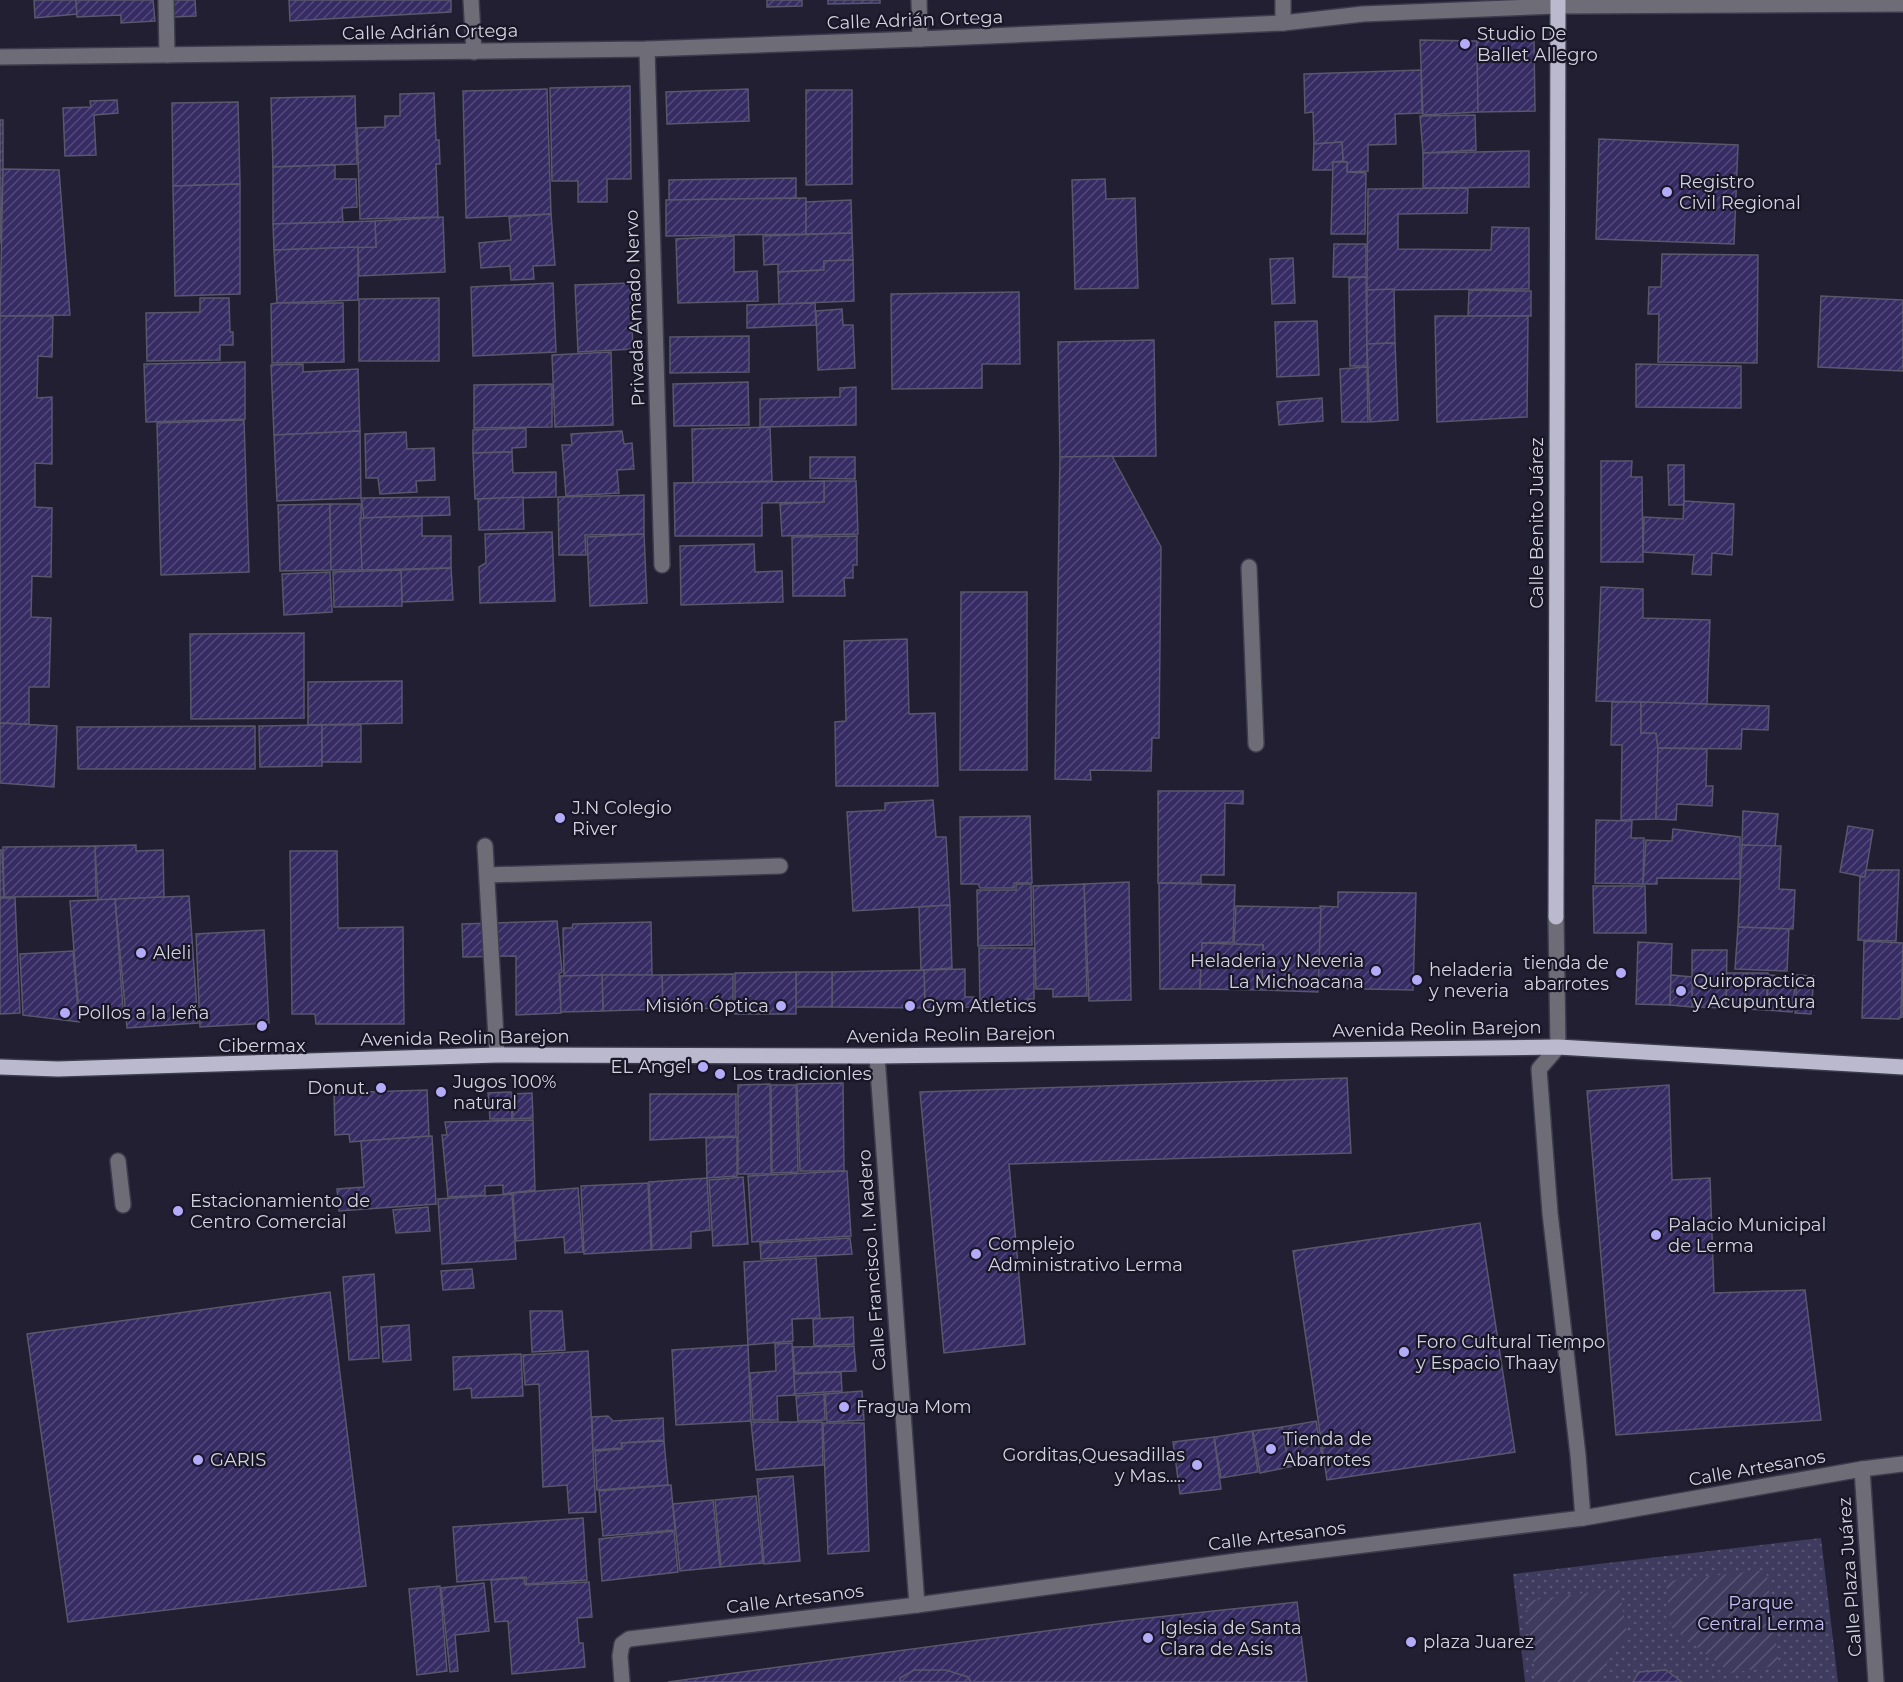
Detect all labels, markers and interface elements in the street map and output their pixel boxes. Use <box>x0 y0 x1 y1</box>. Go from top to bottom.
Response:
street label: Calle Adrián Ortega <box>826 6 1004 34</box>
street label: Calle Adrián Ortega <box>342 19 518 45</box>
place label: Studio De Ballet Allegro <box>1477 23 1598 66</box>
marker: Studio De Ballet Allegro <box>1458 37 1472 51</box>
place label: Registro Civil Regional <box>1679 171 1801 214</box>
marker: Registro Civil Regional <box>1660 185 1674 199</box>
street label: Privada Amado Nervo <box>621 209 649 407</box>
street label: Calle Benito Juárez <box>1526 437 1548 609</box>
place label: J.N Colegio River <box>571 797 672 840</box>
marker: J.N Colegio River <box>553 811 567 825</box>
place label: Aleli <box>153 942 191 964</box>
marker: Aleli <box>134 946 148 960</box>
place label: Heladeria y Neveria La Michoacana <box>1190 950 1364 993</box>
place label: tienda de abarrotes <box>1523 952 1609 995</box>
place label: heladeria y neveria <box>1428 959 1513 1002</box>
marker: Heladeria y Neveria La Michoacana <box>1369 964 1383 978</box>
marker: tienda de abarrotes <box>1614 966 1628 980</box>
place label: Quiropractica y Acupuntura <box>1692 970 1816 1013</box>
marker: heladeria y neveria <box>1410 973 1424 987</box>
marker: Quiropractica y Acupuntura <box>1674 984 1688 998</box>
place label: Misión Óptica <box>645 995 769 1017</box>
place label: Gym Atletics <box>922 995 1037 1017</box>
marker: Misión Óptica <box>774 999 788 1013</box>
marker: Gym Atletics <box>903 999 917 1013</box>
place label: Pollos a la leña <box>77 1002 209 1024</box>
marker: Pollos a la leña <box>58 1006 72 1020</box>
street label: Avenida Reolin Barejon <box>1332 1016 1542 1042</box>
marker: Cibermax <box>255 1019 269 1033</box>
street label: Avenida Reolin Barejon <box>846 1022 1056 1048</box>
street label: Avenida Reolin Barejon <box>360 1025 570 1051</box>
place label: Cibermax <box>218 1035 306 1057</box>
place label: EL Angel <box>611 1056 691 1078</box>
marker: EL Angel <box>696 1060 710 1074</box>
place label: Los tradicionles <box>732 1063 872 1085</box>
marker: Los tradicionles <box>713 1067 727 1081</box>
place label: Jugos 100% natural <box>452 1071 557 1114</box>
place label: Donut. <box>307 1077 369 1099</box>
marker: Donut. <box>374 1081 388 1095</box>
marker: Jugos 100% natural <box>434 1085 448 1099</box>
street label: Calle Francisco I. Madero <box>853 1149 891 1371</box>
place label: Estacionamiento de Centro Comercial <box>190 1190 370 1233</box>
marker: Estacionamiento de Centro Comercial <box>171 1204 185 1218</box>
place label: Palacio Municipal de Lerma <box>1668 1214 1826 1257</box>
marker: Palacio Municipal de Lerma <box>1649 1228 1663 1242</box>
place label: Complejo Administrativo Lerma <box>988 1233 1183 1276</box>
marker: Complejo Administrativo Lerma <box>969 1247 983 1261</box>
place label: Foro Cultural Tiempo y Espacio Thaay <box>1415 1331 1605 1374</box>
marker: Foro Cultural Tiempo y Espacio Thaay <box>1397 1345 1411 1359</box>
place label: Fragua Mom <box>856 1396 972 1418</box>
marker: Fragua Mom <box>837 1400 851 1414</box>
place label: Tienda de Abarrotes <box>1283 1428 1372 1471</box>
marker: Tienda de Abarrotes <box>1264 1442 1278 1456</box>
place label: Gorditas,Quesadillas y Mas..... <box>1003 1444 1185 1487</box>
street label: Calle Artesanos <box>1687 1445 1827 1491</box>
place label: GARIS <box>210 1449 266 1471</box>
marker: GARIS <box>191 1453 205 1467</box>
marker: Gorditas,Quesadillas y Mas..... <box>1190 1458 1204 1472</box>
street label: Calle Plaza Juárez <box>1833 1496 1867 1658</box>
street label: Calle Artesanos <box>1207 1517 1347 1555</box>
street label: Calle Artesanos <box>725 1580 865 1618</box>
park label: Parque Central Lerma <box>1697 1592 1825 1635</box>
place label: Iglesia de Santa Clara de Asis <box>1160 1617 1302 1660</box>
marker: Iglesia de Santa Clara de Asis <box>1141 1631 1155 1645</box>
place label: plaza Juarez <box>1423 1631 1534 1653</box>
marker: plaza Juarez <box>1404 1635 1418 1649</box>

